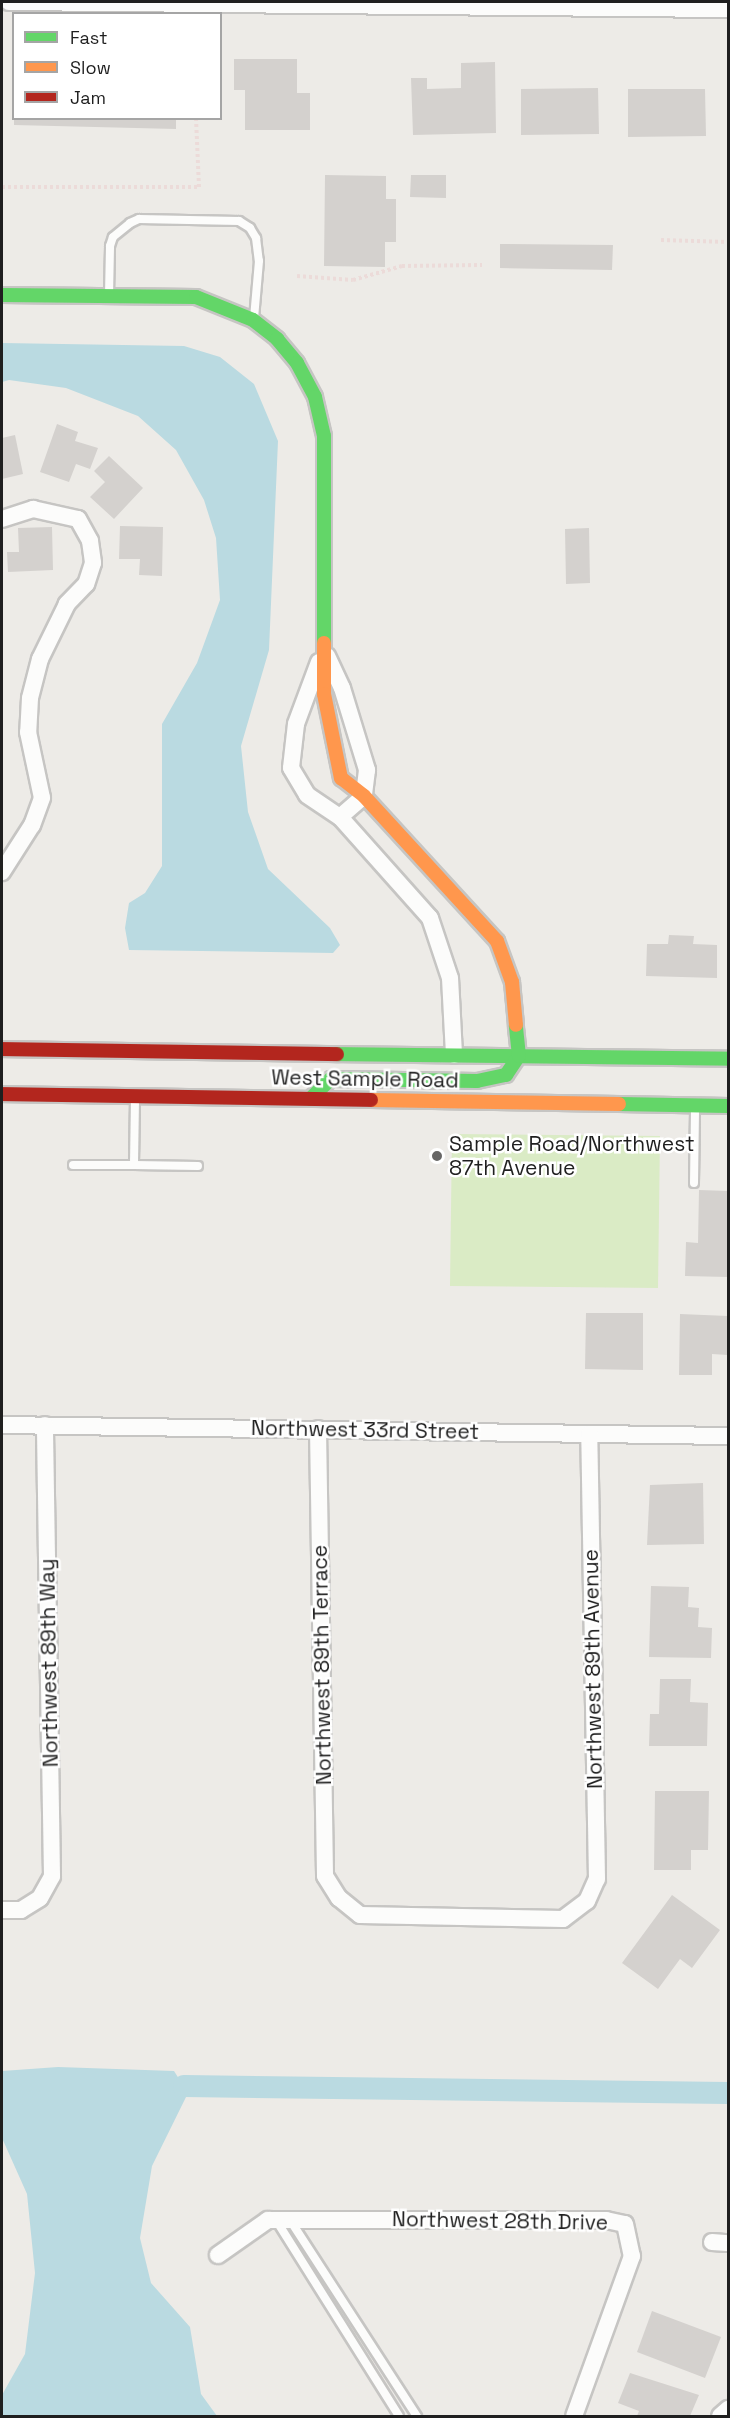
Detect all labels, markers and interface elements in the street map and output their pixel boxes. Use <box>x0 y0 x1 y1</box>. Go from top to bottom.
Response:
legend <box>12 12 222 120</box>
text: Fast <box>70 26 107 49</box>
text: Slow <box>70 56 111 79</box>
text: Jam <box>70 86 106 109</box>
street label: West Sample Road <box>271 1065 459 1093</box>
place label: Sample Road/Northwest 87th Avenue <box>449 1131 695 1181</box>
marker: Sample Road/Northwest 87th Avenue <box>430 1149 444 1163</box>
street label: Northwest 33rd Street <box>251 1415 479 1445</box>
street label: Northwest 89th Terrace <box>307 1544 337 1786</box>
street label: Northwest 89th Avenue <box>578 1549 608 1789</box>
street label: Northwest 89th Way <box>35 1558 63 1768</box>
street label: Northwest 28th Drive <box>392 2207 608 2235</box>

